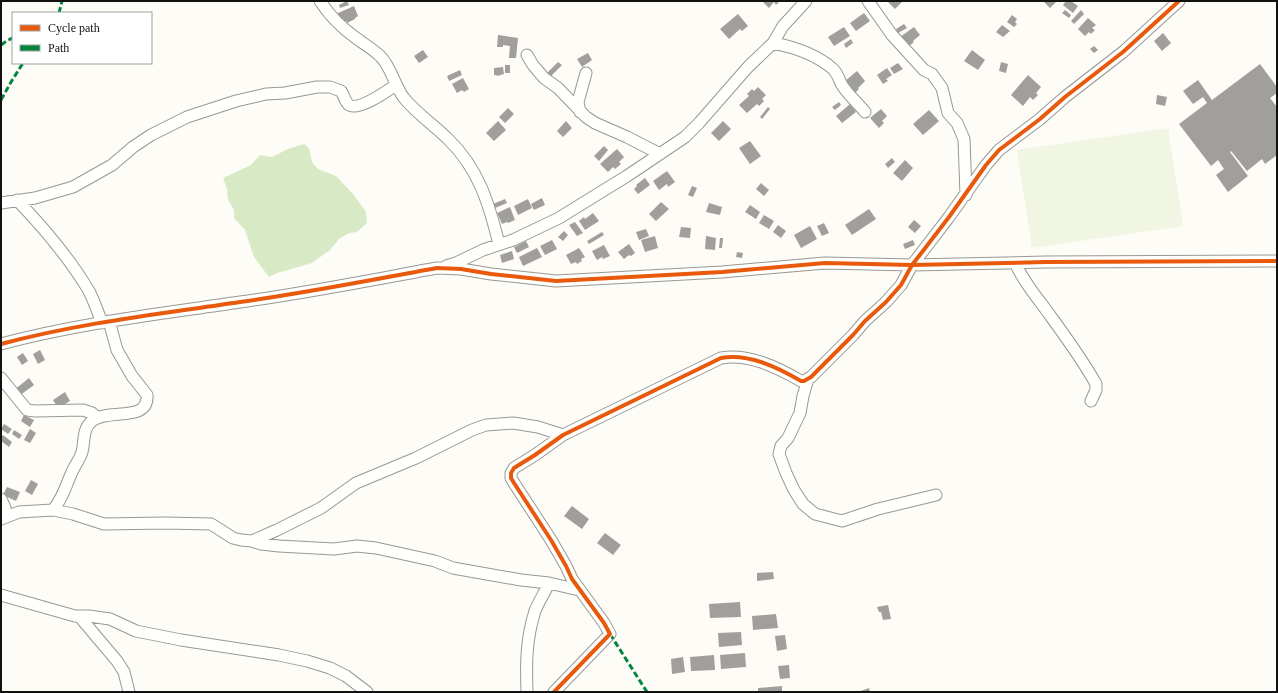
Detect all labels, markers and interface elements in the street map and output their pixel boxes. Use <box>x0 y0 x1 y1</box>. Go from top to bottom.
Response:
legend <box>12 12 152 64</box>
text: Cycle path <box>48 21 100 35</box>
text: Path <box>48 41 69 55</box>

